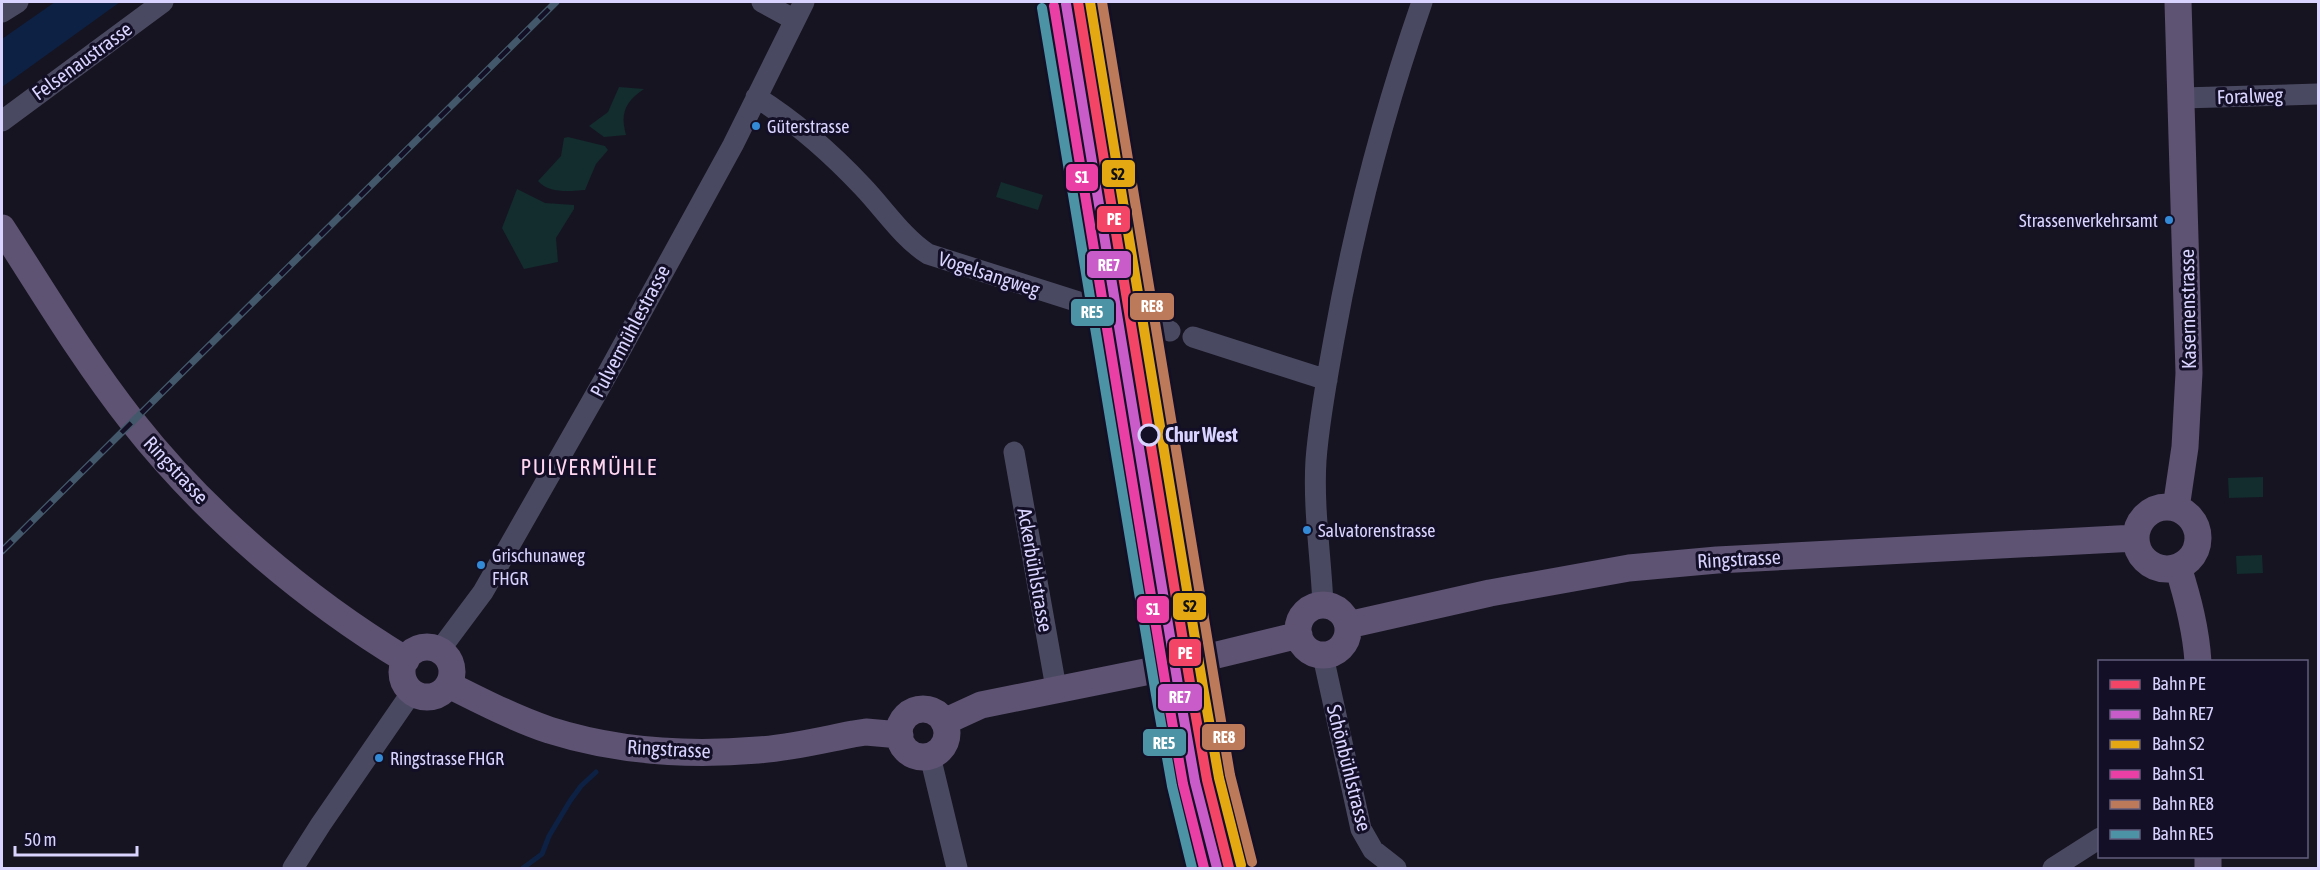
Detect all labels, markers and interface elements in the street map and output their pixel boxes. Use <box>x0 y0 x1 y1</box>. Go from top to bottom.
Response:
street label: Felsenaustrasse <box>27 17 136 104</box>
street label: Foralweg <box>2216 83 2284 108</box>
place label: Güterstrasse <box>767 116 849 137</box>
marker: Güterstrasse <box>750 120 762 132</box>
line badge: S2 <box>1101 159 1136 188</box>
line badge: S1 <box>1065 163 1099 192</box>
text: S2 <box>1111 165 1125 183</box>
text: S1 <box>1075 168 1090 186</box>
line badge: PE <box>1096 205 1131 233</box>
text: PE <box>1107 210 1122 228</box>
place label: Strassenverkehrsamt <box>2019 210 2158 231</box>
marker: Strassenverkehrsamt <box>2163 214 2175 226</box>
street label: Vogelsangweg <box>936 246 1043 301</box>
street label: Kasernenstrasse <box>2175 249 2200 369</box>
line badge: RE7 <box>1086 250 1132 279</box>
text: RE7 <box>1098 256 1120 274</box>
street label: Pulvermühlestrasse <box>585 261 674 401</box>
line badge: RE8 <box>1129 292 1175 321</box>
text: RE8 <box>1141 297 1164 315</box>
line badge: RE5 <box>1070 298 1115 327</box>
text: RE5 <box>1081 303 1104 321</box>
place label: Chur West <box>1165 423 1238 446</box>
marker: Chur West <box>1138 424 1160 446</box>
street label: Ringstrasse <box>139 431 213 508</box>
district label: PULVERMÜHLE <box>520 454 658 480</box>
street label: Ackerbühlstrasse <box>1013 506 1058 634</box>
place label: Salvatorenstrasse <box>1318 520 1436 541</box>
marker: Salvatorenstrasse <box>1301 524 1313 536</box>
place label: Grischunaweg FHGR <box>492 545 585 589</box>
street label: Ringstrasse <box>1697 545 1781 572</box>
marker: Grischunaweg FHGR <box>475 559 487 571</box>
line badge: S2 <box>1172 592 1207 621</box>
line badge: S1 <box>1136 595 1170 624</box>
text: S2 <box>1183 597 1197 615</box>
text: S1 <box>1146 600 1161 618</box>
line badge: PE <box>1168 638 1202 667</box>
text: PE <box>1178 644 1193 662</box>
legend <box>2098 660 2308 858</box>
text: Bahn PE <box>2152 673 2206 694</box>
line badge: RE7 <box>1157 683 1203 712</box>
text: RE7 <box>1169 688 1191 706</box>
street label: Schönbühlstrasse <box>1323 702 1376 834</box>
text: Bahn RE7 <box>2152 703 2214 724</box>
line badge: RE8 <box>1201 723 1246 751</box>
line badge: RE5 <box>1142 728 1187 757</box>
text: RE8 <box>1213 728 1236 746</box>
text: Bahn S2 <box>2152 733 2205 754</box>
text: RE5 <box>1153 734 1176 752</box>
street label: Ringstrasse <box>627 735 711 762</box>
place label: Ringstrasse FHGR <box>390 748 504 769</box>
marker: Ringstrasse FHGR <box>373 752 385 764</box>
text: Bahn S1 <box>2152 763 2205 784</box>
text: Bahn RE8 <box>2152 793 2214 814</box>
scale bar <box>15 819 136 857</box>
text: Bahn RE5 <box>2152 823 2214 844</box>
text: 50 m <box>24 829 56 850</box>

